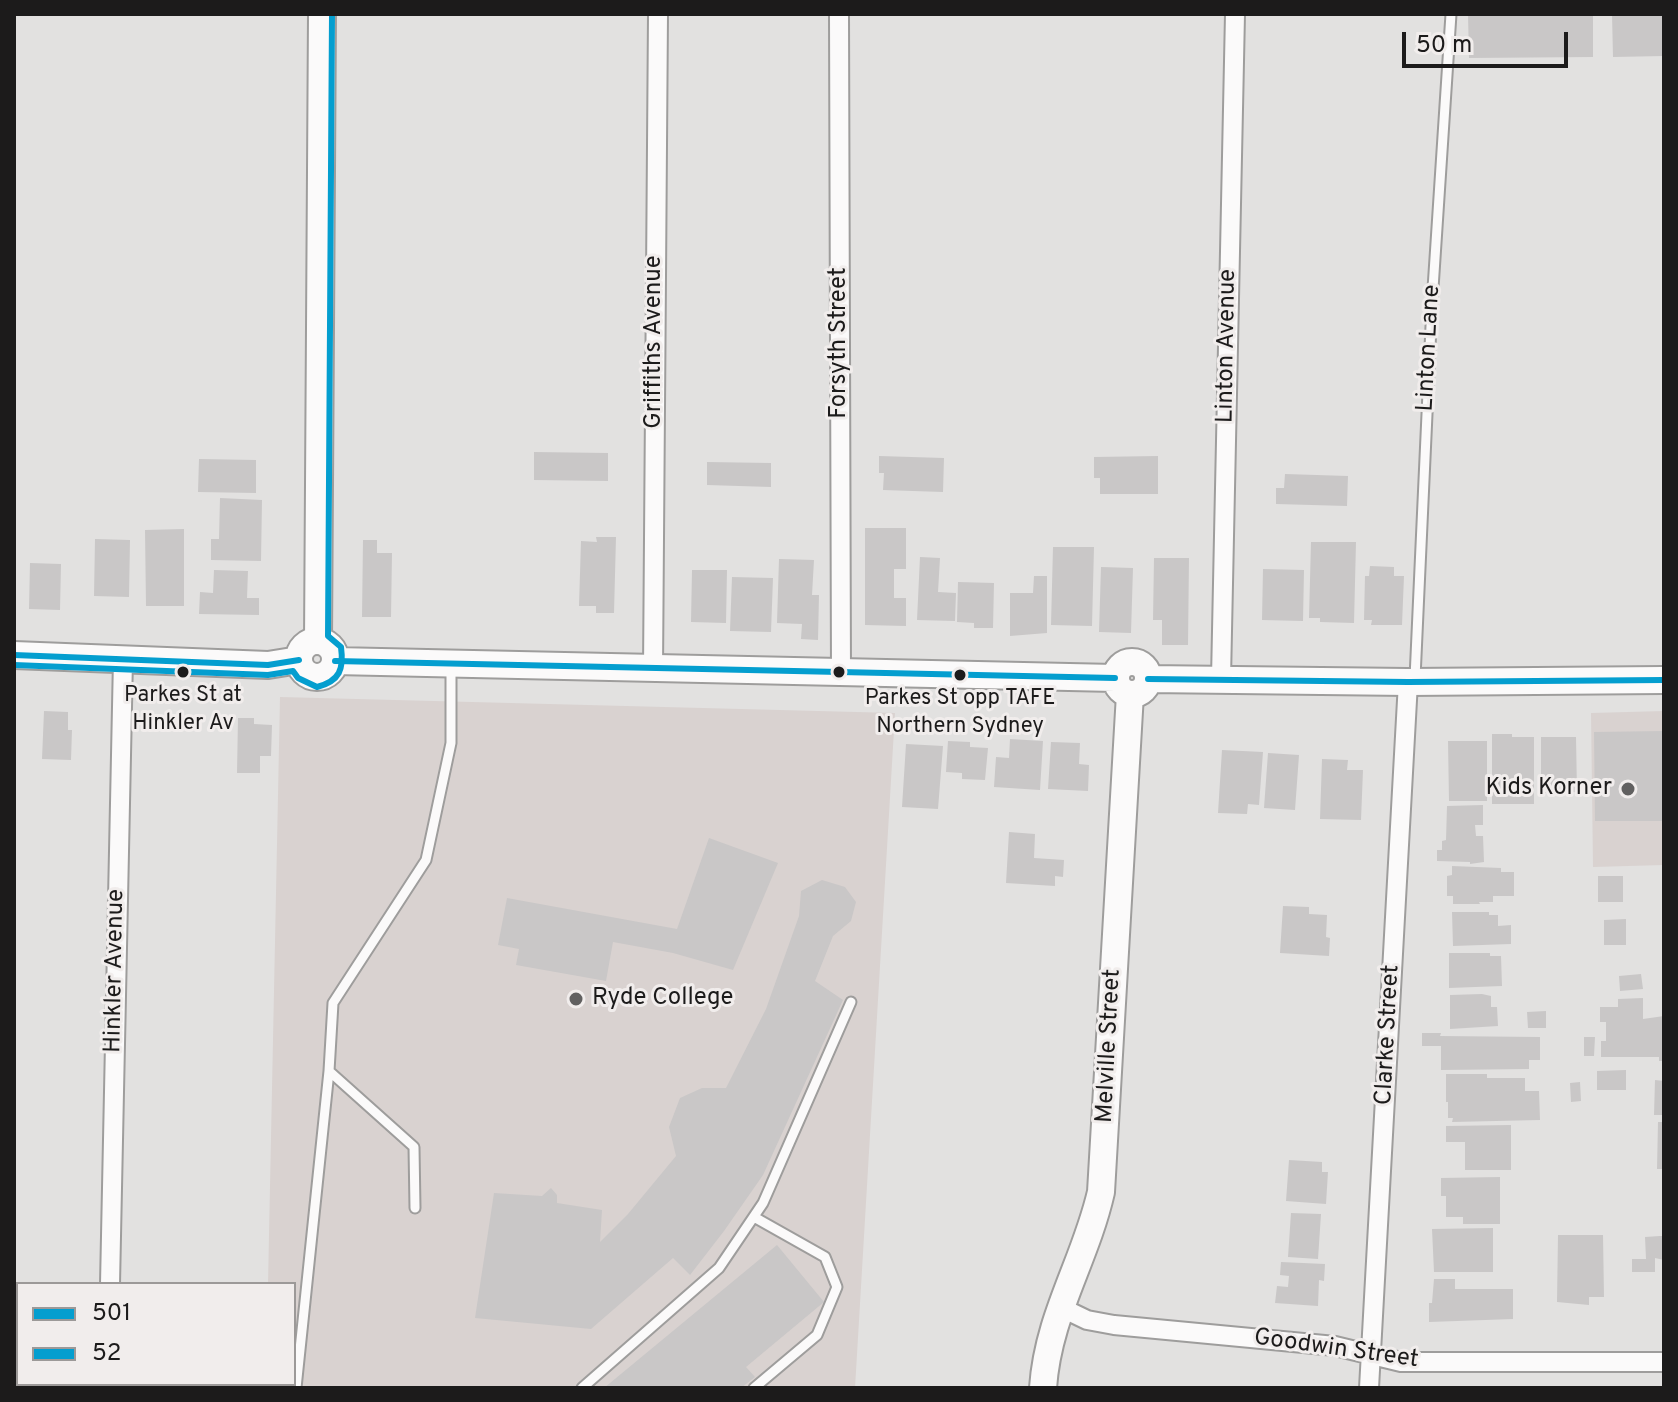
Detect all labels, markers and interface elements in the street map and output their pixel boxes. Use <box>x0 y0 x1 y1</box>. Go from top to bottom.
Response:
scale bar <box>1406 16 1572 66</box>
text: 50 m <box>1416 31 1472 61</box>
street label: Griffiths Avenue <box>641 255 669 429</box>
street label: Forsyth Street <box>826 267 854 419</box>
street label: Linton Avenue <box>1212 269 1244 423</box>
street label: Linton Lane <box>1412 284 1448 412</box>
marker: Parkes St at Hinkler Av <box>175 664 191 680</box>
unlabelled marker <box>831 664 847 680</box>
marker: Parkes St opp TAFE Northern Sydney <box>952 667 968 683</box>
place label: Parkes St at Hinkler Av <box>124 684 242 736</box>
place label: Parkes St opp TAFE Northern Sydney <box>865 687 1055 738</box>
place label: Kids Korner <box>1486 775 1612 803</box>
marker: Kids Korner <box>1619 780 1637 798</box>
street label: Hinkler Avenue <box>100 889 132 1053</box>
street label: Clarke Street <box>1371 964 1407 1106</box>
street label: Melville Street <box>1092 968 1128 1124</box>
place label: Ryde College <box>592 985 733 1013</box>
marker: Ryde College <box>567 990 585 1008</box>
legend <box>16 1282 296 1386</box>
text: 501 <box>92 1299 131 1329</box>
street label: Goodwin Street <box>1252 1324 1420 1376</box>
text: 52 <box>92 1339 121 1369</box>

